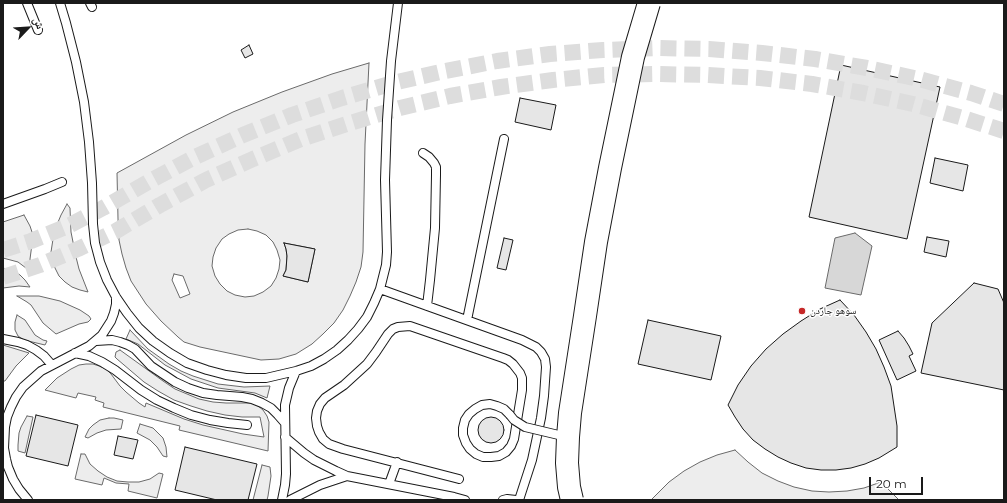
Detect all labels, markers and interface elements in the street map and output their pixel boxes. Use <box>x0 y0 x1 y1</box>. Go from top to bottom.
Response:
north arrow <box>8 8 48 48</box>
text: ش <box>30 15 48 31</box>
place label: سوهو جاردن <box>810 305 856 317</box>
marker: سوهو جاردن <box>797 306 807 316</box>
scale bar <box>871 469 925 495</box>
text: 20 m <box>876 476 907 491</box>

